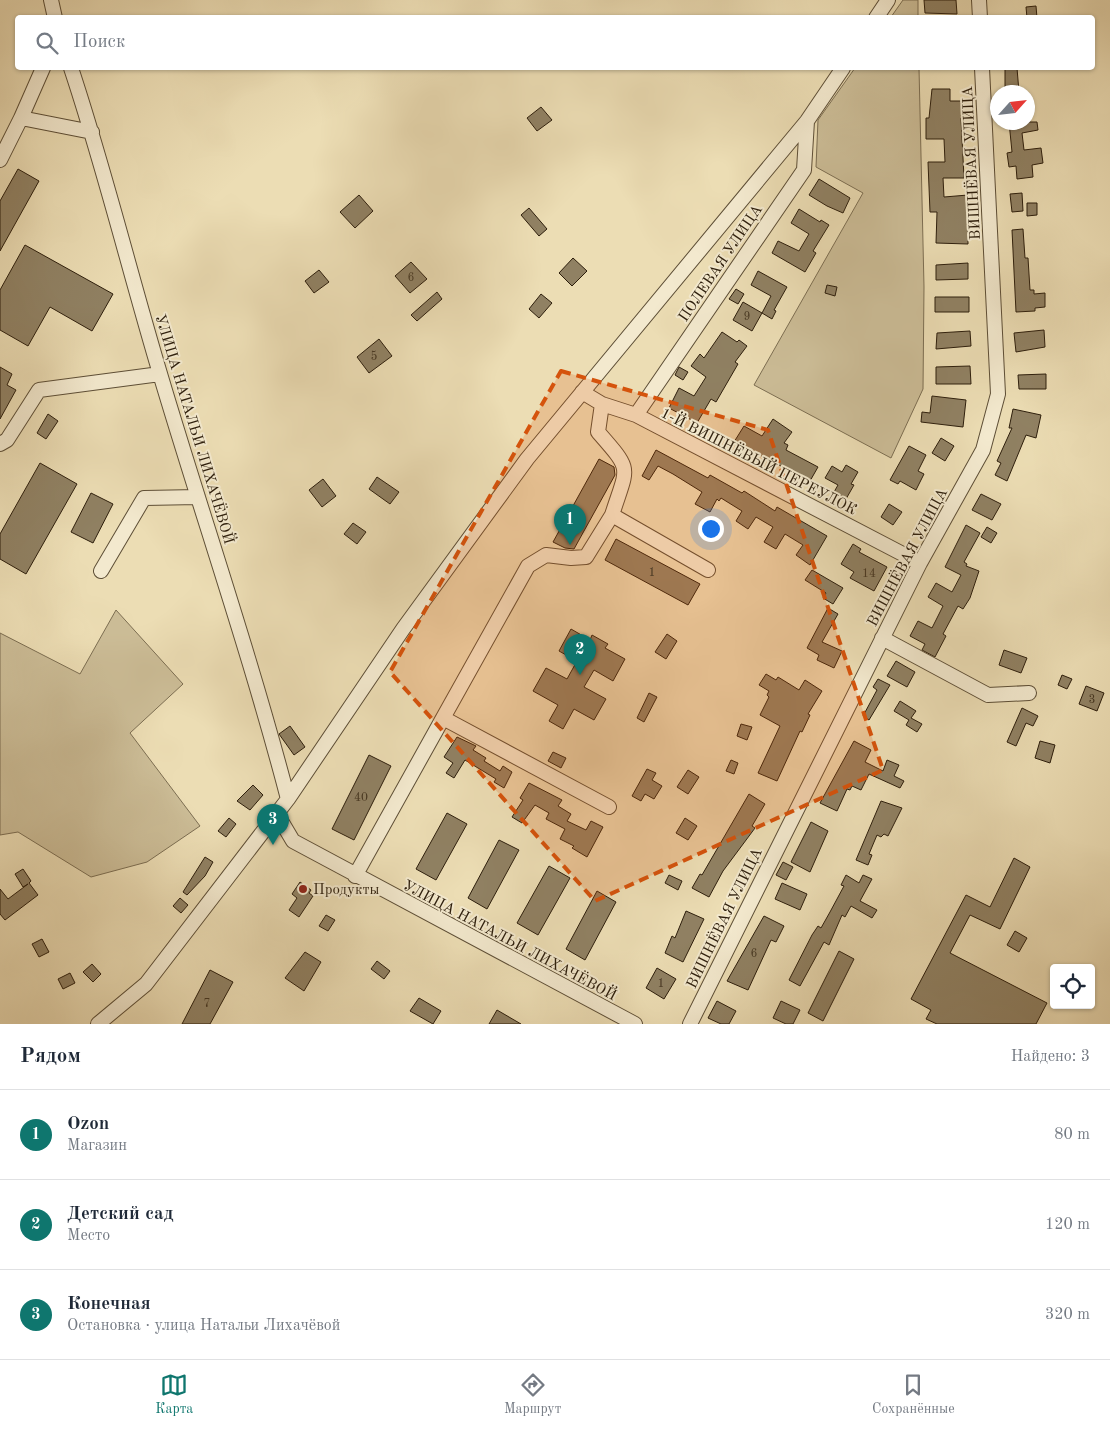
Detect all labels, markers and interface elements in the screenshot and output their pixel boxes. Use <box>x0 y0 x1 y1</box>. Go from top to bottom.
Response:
search box <box>15 15 1095 70</box>
icon: search <box>33 29 61 57</box>
text: Поиск <box>73 33 125 52</box>
street label: ВИШНЁВАЯ УЛИЦА <box>958 85 984 240</box>
north arrow <box>990 85 1035 130</box>
street label: ПОЛЕВАЯ УЛИЦА <box>677 202 766 325</box>
house number: 6 <box>408 272 415 284</box>
house number: 9 <box>744 311 750 323</box>
street label: УЛИЦА НАТАЛЬИ ЛИХАЧЁВОЙ <box>151 312 240 546</box>
house number: 5 <box>371 350 378 363</box>
street label: 1-Й ВИШНЁВЫЙ ПЕРЕУЛОК <box>658 403 861 518</box>
street label: ВИШНЁВАЯ УЛИЦА <box>863 484 951 629</box>
pin: 1 <box>554 504 586 545</box>
your location <box>698 516 724 542</box>
house number: 1 <box>649 567 655 579</box>
house number: 14 <box>862 568 876 580</box>
pin: 2 <box>564 634 596 675</box>
house number: 3 <box>1089 694 1095 706</box>
house number: 40 <box>354 792 368 804</box>
pin: 3 <box>257 804 289 845</box>
street label: ВИШНЁВАЯ УЛИЦА <box>682 844 766 991</box>
street label: УЛИЦА НАТАЛЬИ ЛИХАЧЁВОЙ <box>400 875 620 1004</box>
marker: Продукты <box>297 883 309 895</box>
place label: Продукты <box>313 883 380 898</box>
house number: 6 <box>751 948 758 960</box>
map controls <box>1050 964 1095 1009</box>
button: locate <box>1050 964 1095 1009</box>
house number: 1 <box>658 978 664 990</box>
house number: 7 <box>204 998 210 1010</box>
text: Рядом <box>20 1046 81 1067</box>
text: Найдено: 3 <box>1011 1049 1090 1065</box>
text: Ozon <box>67 1115 109 1134</box>
text: 1 <box>31 1127 41 1143</box>
text: 80 m <box>1054 1127 1090 1143</box>
text: Магазин <box>67 1138 127 1154</box>
text: Детский сад <box>67 1205 174 1224</box>
text: 2 <box>31 1217 41 1233</box>
text: 120 m <box>1045 1217 1090 1233</box>
text: Место <box>67 1228 110 1244</box>
text: Конечная <box>67 1295 151 1314</box>
text: 3 <box>31 1307 41 1323</box>
text: 320 m <box>1045 1307 1090 1323</box>
text: Остановка · улица Натальи Лихачёвой <box>67 1318 340 1334</box>
tab: Карта <box>155 1371 193 1418</box>
tab: Маршрут <box>504 1371 561 1418</box>
tab: Сохранённые <box>872 1371 955 1418</box>

